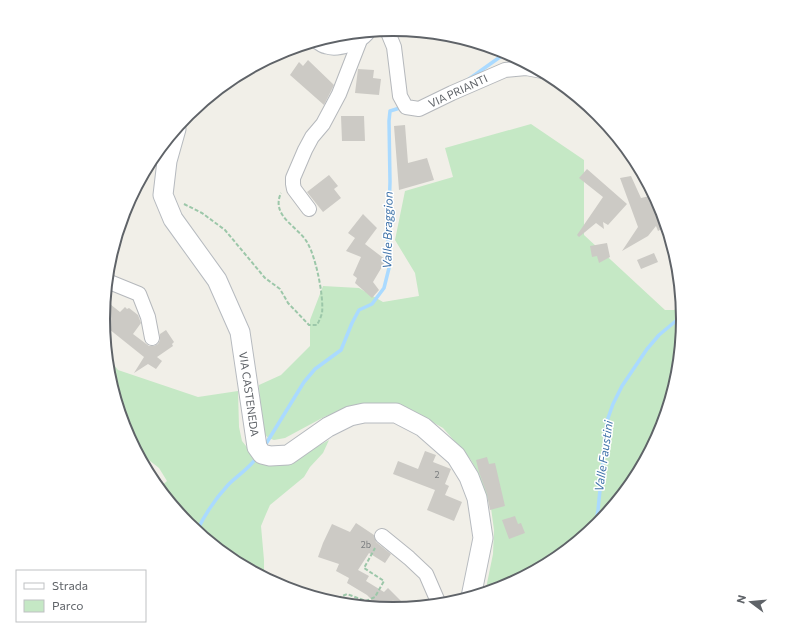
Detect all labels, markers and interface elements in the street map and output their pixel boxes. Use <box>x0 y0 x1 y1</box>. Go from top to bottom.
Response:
street label: VIA PRIANTI <box>426 71 489 110</box>
water label: Valle Braggion <box>379 191 395 269</box>
street label: VIA CASTENEDA <box>237 351 262 438</box>
water label: Valle Faustini <box>591 419 615 492</box>
house number: 2 <box>435 469 440 480</box>
house number: 2b <box>361 539 371 550</box>
legend <box>16 570 146 622</box>
text: Strada <box>52 578 88 592</box>
north arrow <box>731 582 771 622</box>
text: N <box>734 593 748 605</box>
text: Parco <box>52 598 84 612</box>

